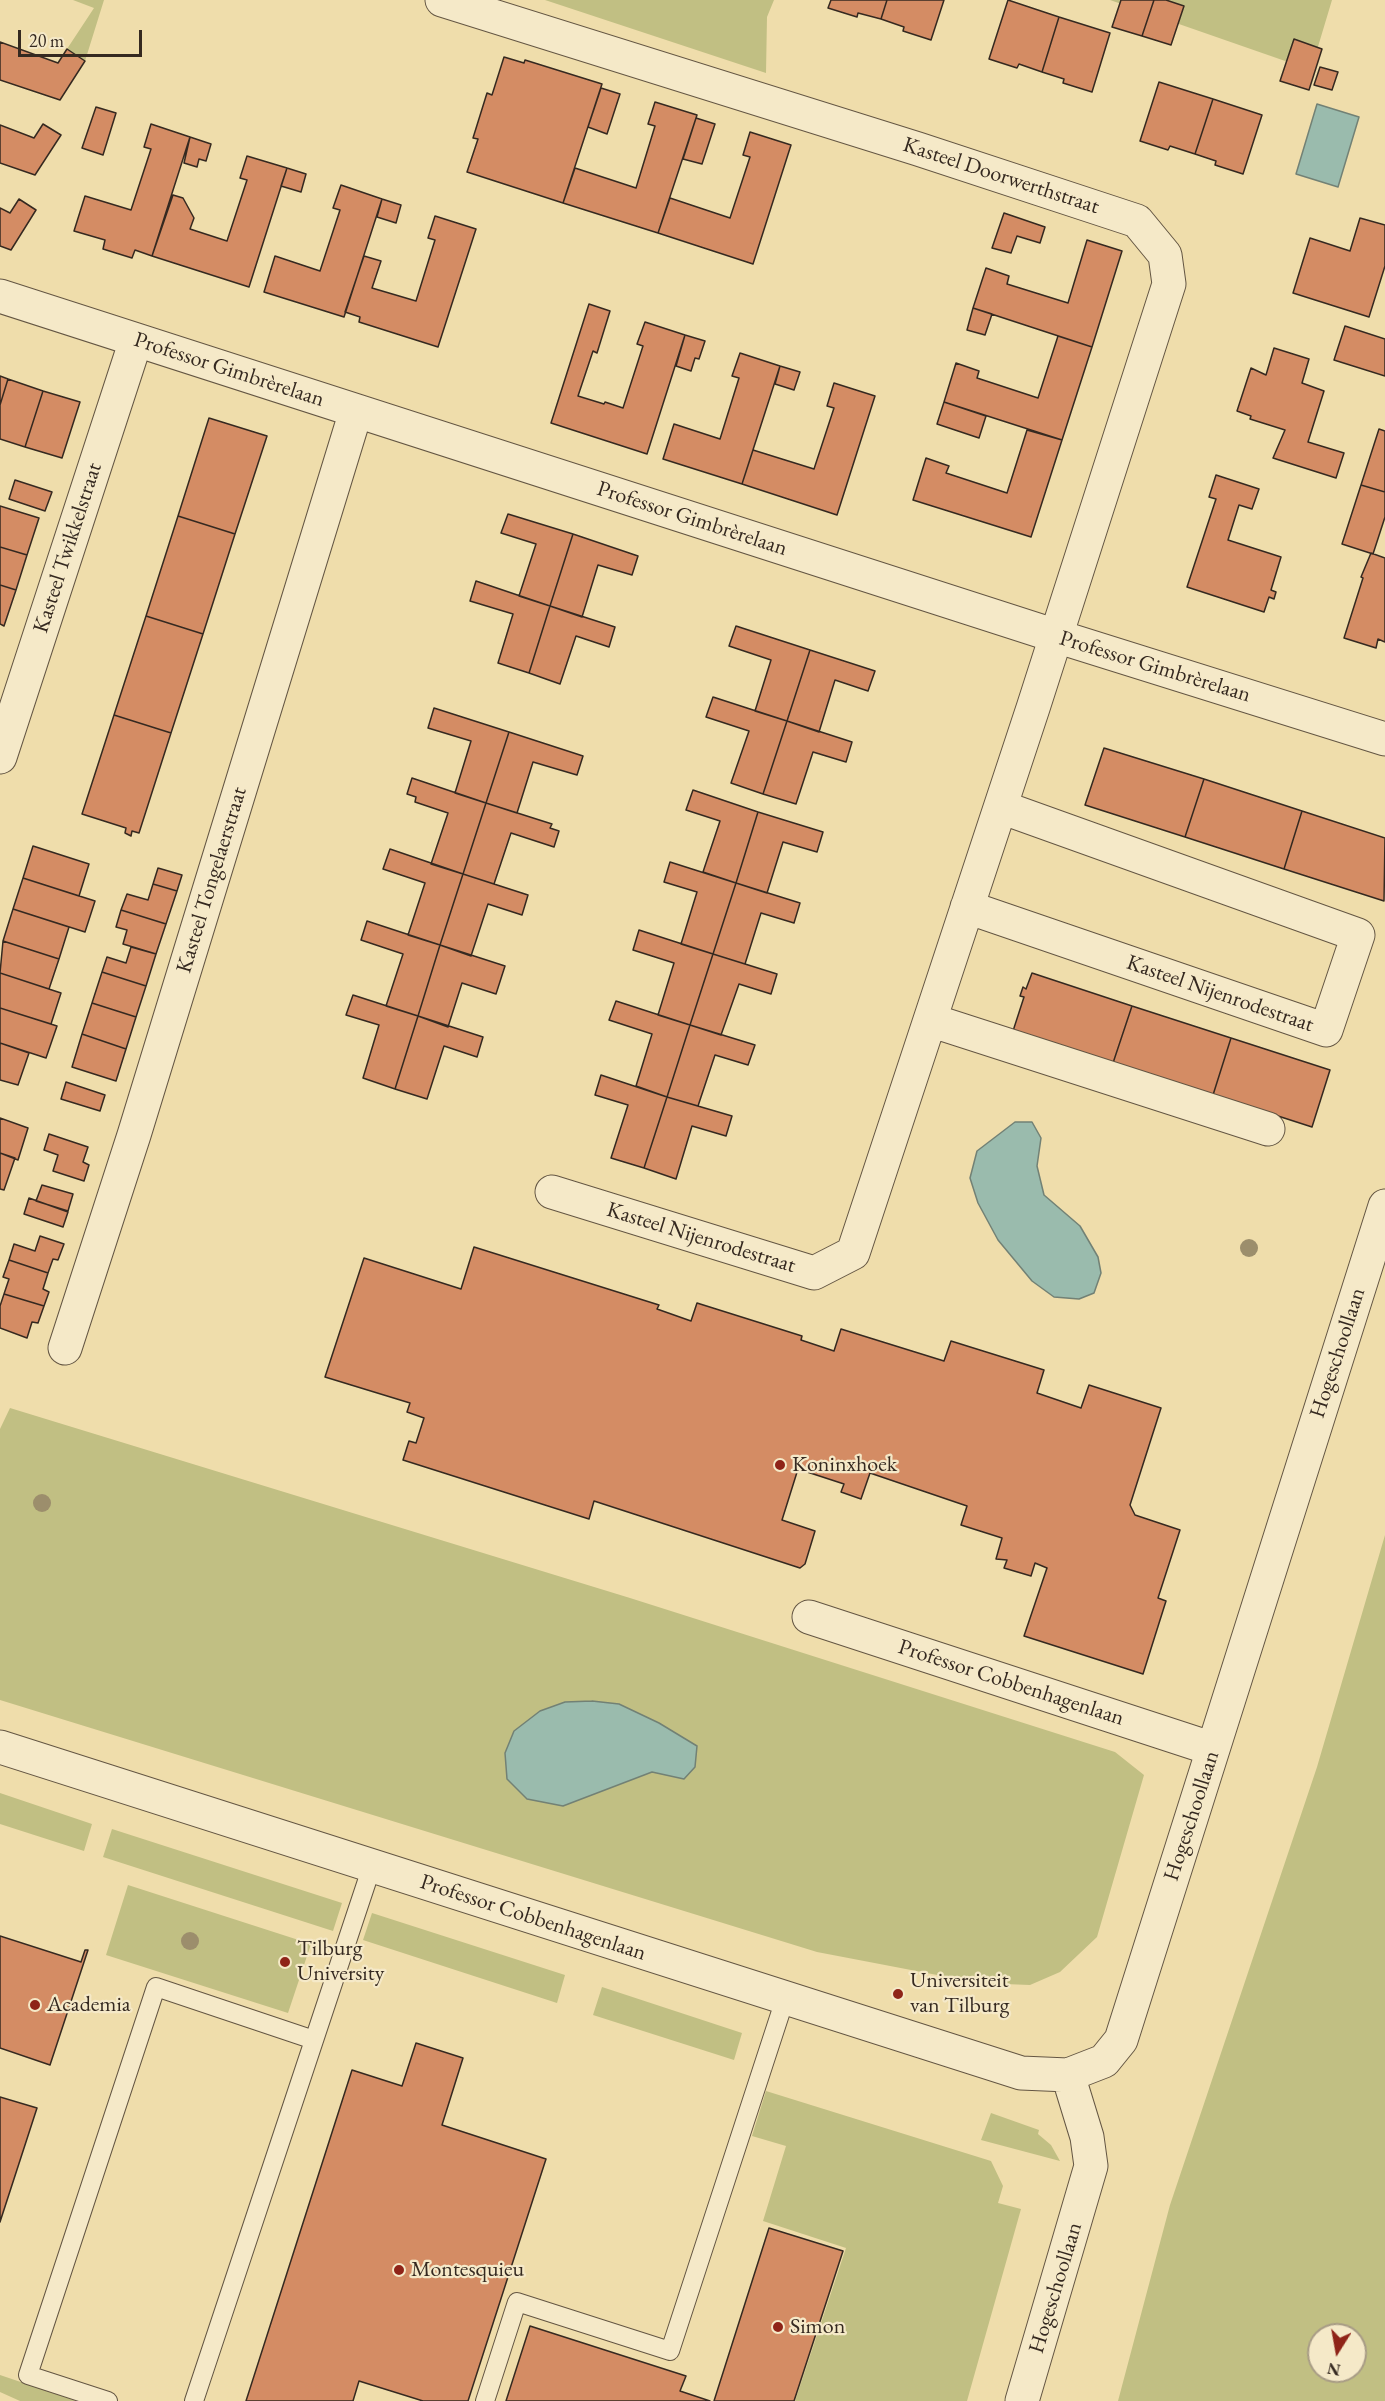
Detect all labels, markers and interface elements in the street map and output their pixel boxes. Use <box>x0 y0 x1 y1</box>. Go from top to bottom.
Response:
scale bar <box>21 18 146 56</box>
text: 20 m <box>29 29 64 52</box>
street label: Kasteel Doorwerthstraat <box>900 132 1102 220</box>
street label: Professor Gimbrèrelaan <box>131 327 327 413</box>
street label: Kasteel Twikkelstraat <box>28 459 108 637</box>
street label: Professor Gimbrèrelaan <box>594 476 790 562</box>
street label: Professor Gimbrèrelaan <box>1056 625 1254 709</box>
street label: Kasteel Tongelaerstraat <box>171 784 253 976</box>
street label: Kasteel Nijenrodestraat <box>1123 950 1317 1038</box>
street label: Kasteel Nijenrodestraat <box>603 1197 799 1279</box>
street label: Hogeschoollaan <box>1305 1285 1371 1421</box>
place label: Koninxhoek <box>792 1452 897 1478</box>
marker: Koninxhoek <box>773 1458 787 1472</box>
street label: Professor Cobbenhagenlaan <box>895 1634 1127 1732</box>
street label: Hogeschoollaan <box>1159 1748 1225 1884</box>
street label: Professor Cobbenhagenlaan <box>417 1869 649 1967</box>
place label: Tilburg University <box>297 1936 384 1988</box>
marker: Tilburg University <box>278 1955 292 1969</box>
place label: Universiteit van Tilburg <box>910 1968 1009 2020</box>
marker: Universiteit van Tilburg <box>891 1987 905 2001</box>
place label: Academia <box>47 1992 131 2018</box>
marker: Academia <box>28 1998 42 2012</box>
street label: Hogeschoollaan <box>1024 2219 1088 2357</box>
place label: Montesquieu <box>411 2257 524 2283</box>
marker: Montesquieu <box>392 2263 406 2277</box>
place label: Simon <box>790 2314 845 2340</box>
marker: Simon <box>771 2320 785 2334</box>
north arrow <box>1307 2323 1367 2383</box>
text: N <box>1325 2358 1342 2381</box>

